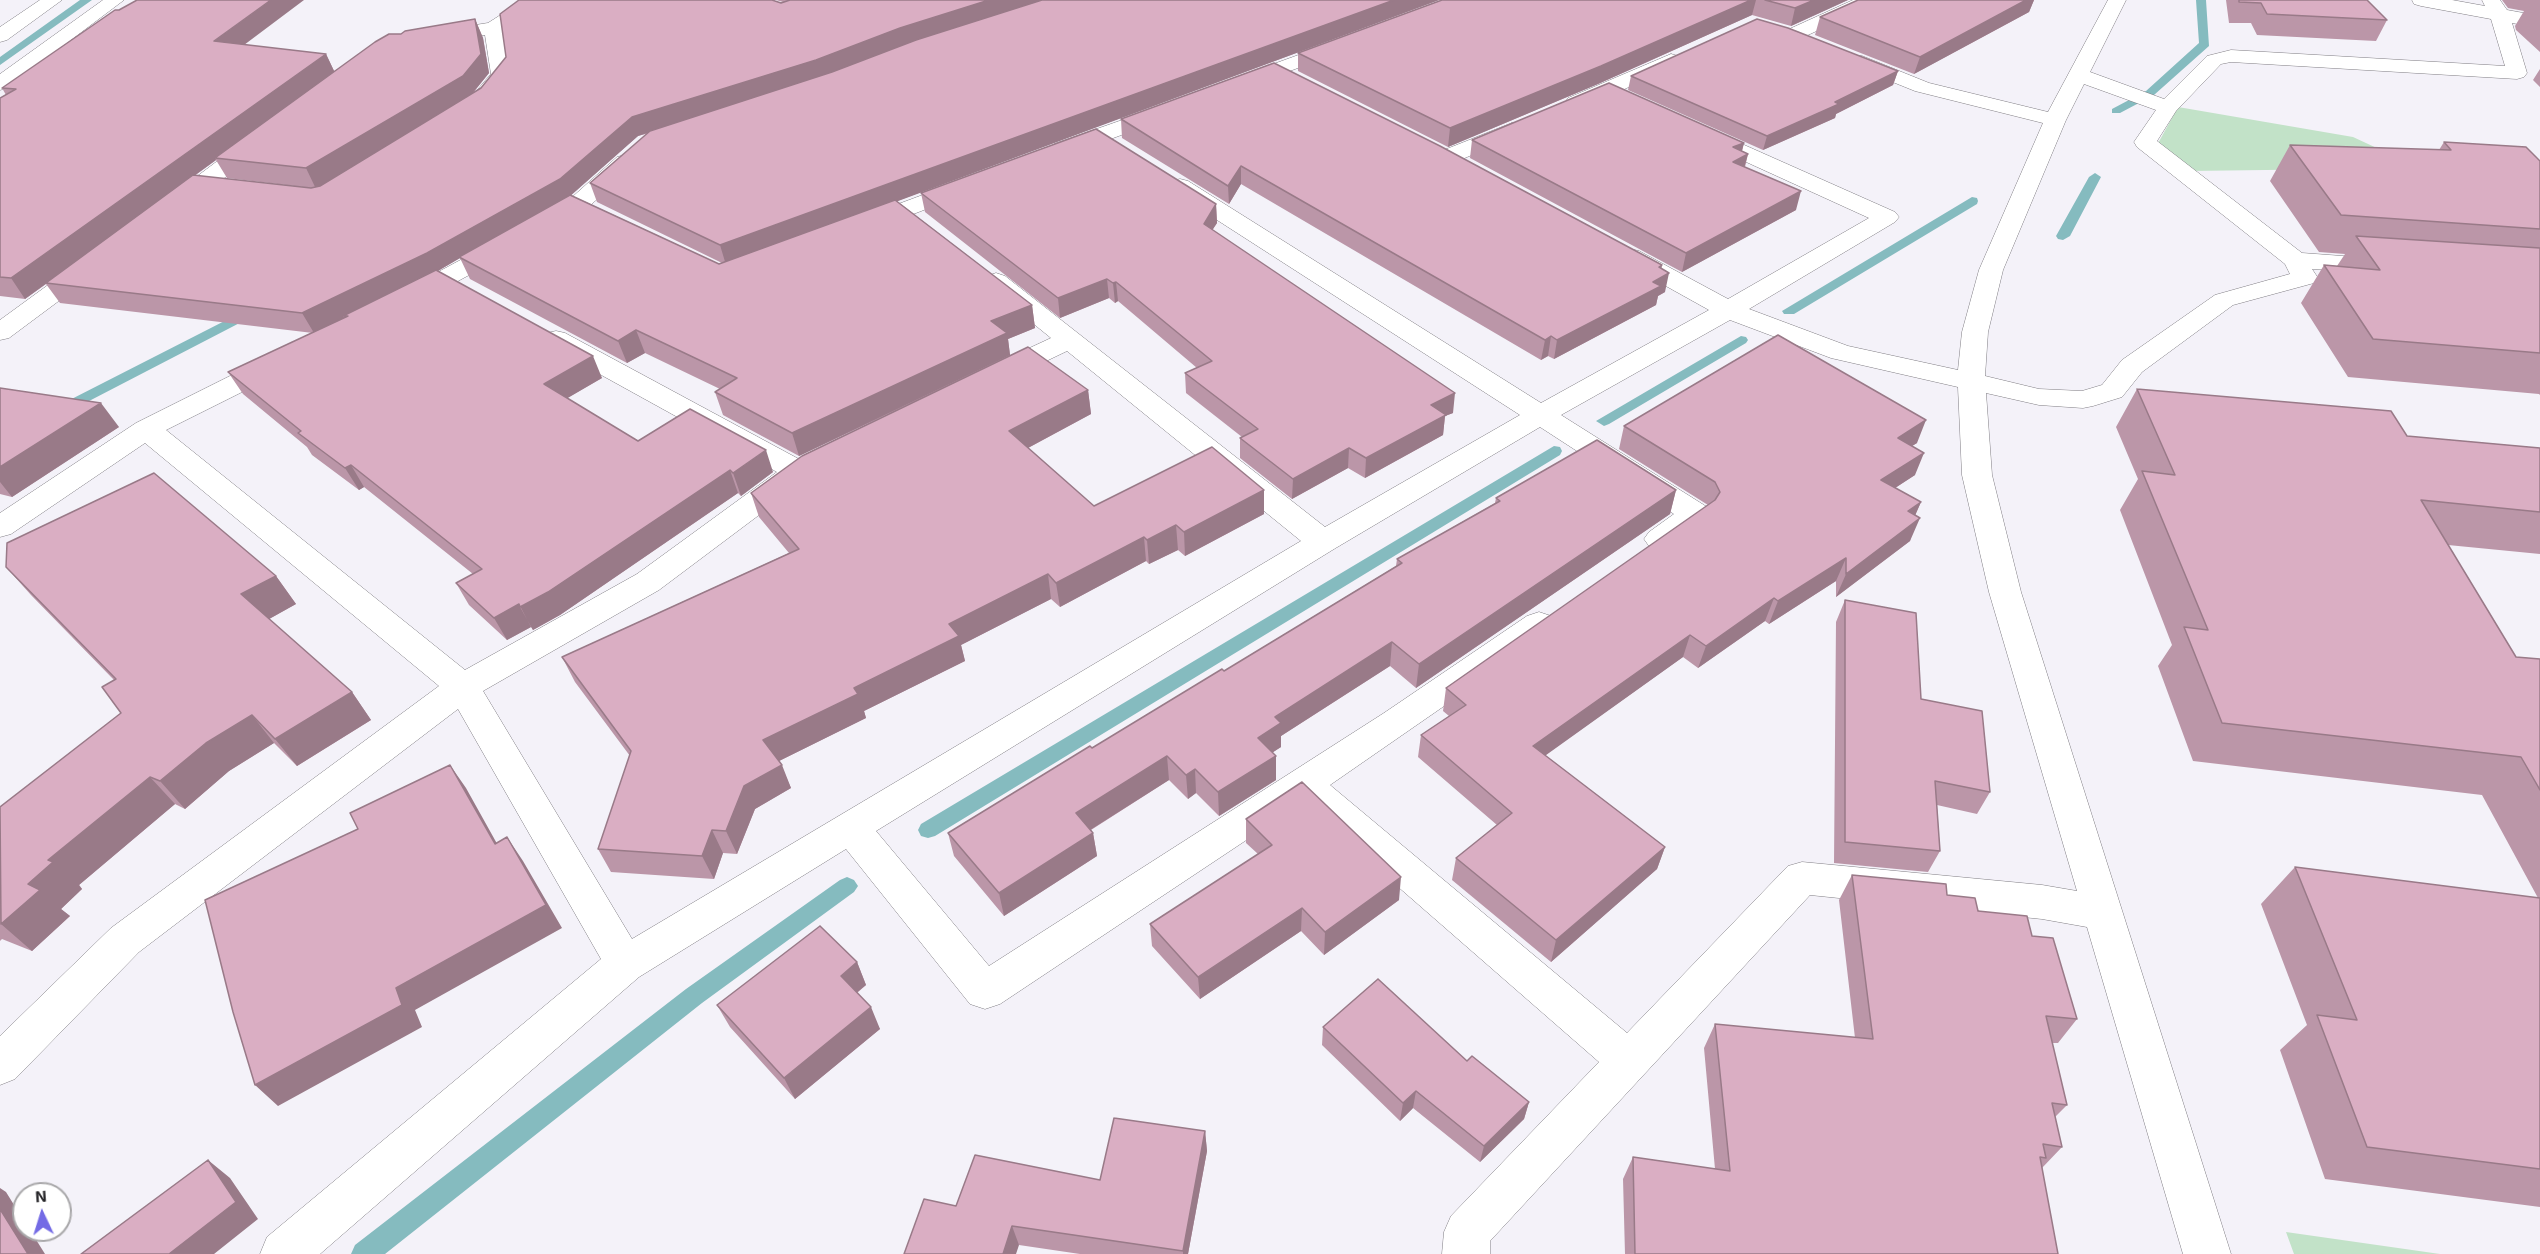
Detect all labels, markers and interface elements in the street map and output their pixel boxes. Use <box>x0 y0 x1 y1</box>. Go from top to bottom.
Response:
north arrow <box>12 1182 72 1242</box>
text: N <box>34 1186 47 1205</box>

